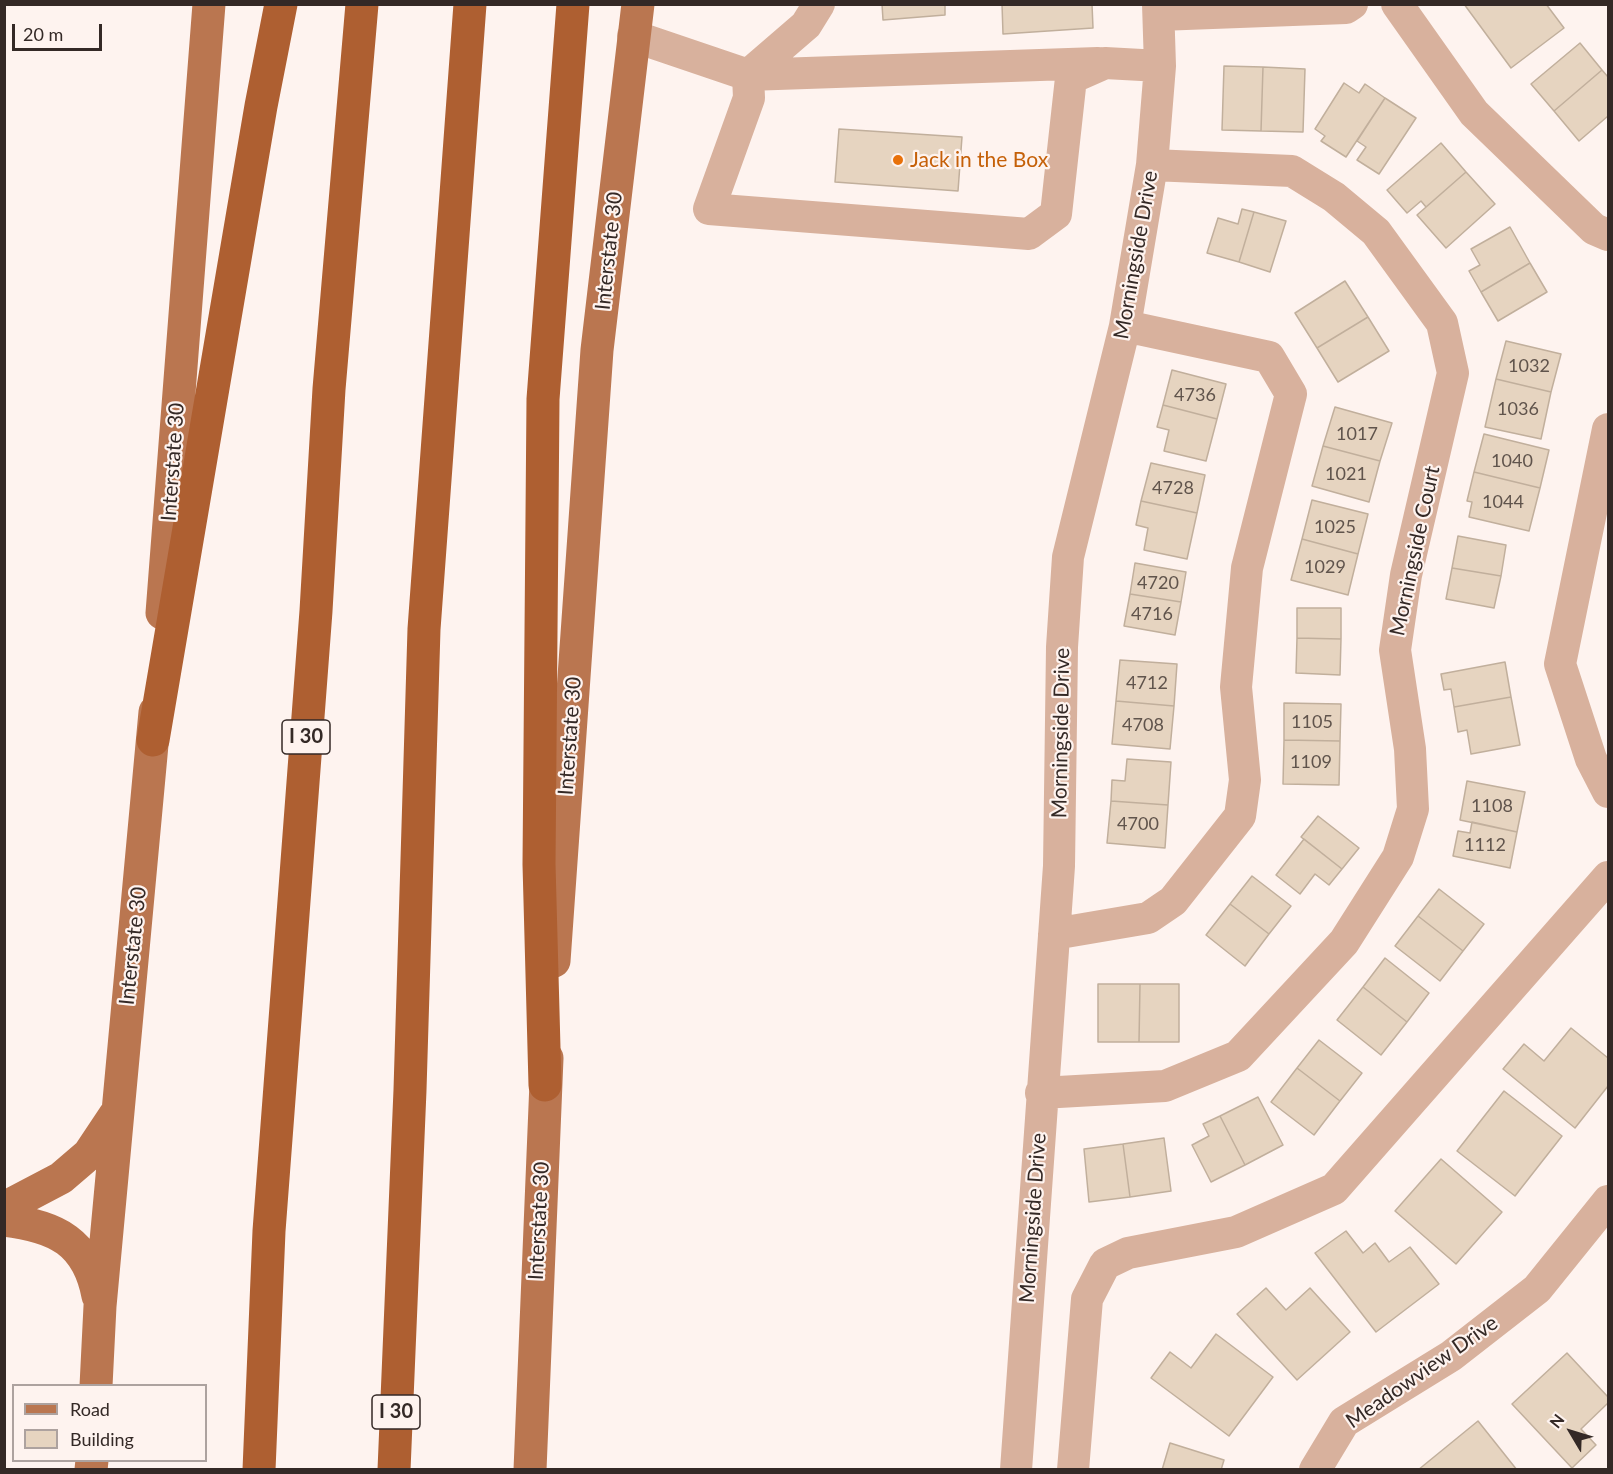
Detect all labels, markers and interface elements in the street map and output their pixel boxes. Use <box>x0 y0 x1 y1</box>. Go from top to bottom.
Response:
scale bar <box>15 12 105 50</box>
text: 20 m <box>23 23 63 45</box>
place label: Jack in the Box <box>910 147 1048 173</box>
marker: Jack in the Box <box>891 153 905 167</box>
street label: Morningside Drive <box>1109 169 1163 341</box>
street label: Interstate 30 <box>590 191 628 311</box>
house number: 1032 <box>1508 355 1550 377</box>
house number: 4736 <box>1174 384 1216 406</box>
house number: 1036 <box>1497 398 1539 420</box>
street label: Interstate 30 <box>156 402 190 522</box>
house number: 1017 <box>1336 423 1378 445</box>
house number: 1040 <box>1491 450 1533 472</box>
house number: 1021 <box>1325 463 1367 485</box>
street label: Morningside Court <box>1385 464 1445 638</box>
house number: 4728 <box>1152 477 1194 499</box>
house number: 1044 <box>1482 491 1524 513</box>
house number: 1025 <box>1314 516 1356 538</box>
house number: 1029 <box>1304 556 1346 578</box>
house number: 4720 <box>1137 572 1179 594</box>
house number: 4716 <box>1131 603 1173 625</box>
street label: Morningside Drive <box>1047 648 1075 818</box>
house number: 4712 <box>1126 672 1168 694</box>
street label: Interstate 30 <box>553 676 587 796</box>
house number: 1105 <box>1291 711 1333 733</box>
house number: 4708 <box>1122 714 1164 736</box>
road number: I 30 <box>282 720 330 754</box>
house number: 1109 <box>1290 751 1332 773</box>
house number: 1108 <box>1471 795 1513 817</box>
house number: 4700 <box>1117 813 1159 835</box>
house number: 1112 <box>1464 834 1506 856</box>
street label: Interstate 30 <box>114 886 152 1006</box>
street label: Morningside Drive <box>1014 1132 1052 1304</box>
street label: Interstate 30 <box>523 1161 555 1281</box>
street label: Meadowview Drive <box>1341 1310 1503 1434</box>
legend <box>12 1384 207 1462</box>
road number: I 30 <box>372 1395 420 1429</box>
text: Road <box>70 1398 110 1420</box>
north arrow <box>1541 1402 1601 1462</box>
text: N <box>1545 1410 1568 1431</box>
text: Building <box>70 1428 134 1450</box>

